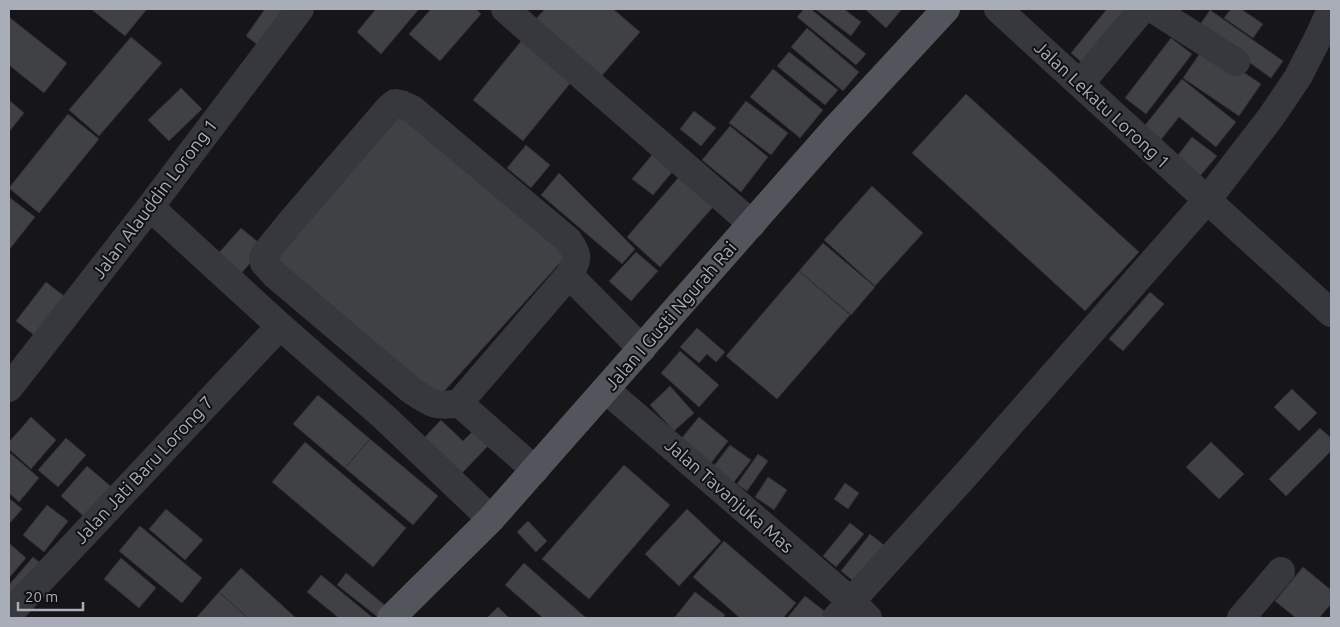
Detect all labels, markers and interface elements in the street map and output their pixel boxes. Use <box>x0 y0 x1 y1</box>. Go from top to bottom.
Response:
street label: Jalan Lekatu Lorong 1 <box>1031 36 1174 172</box>
street label: Jalan Alauddin Lorong 1 <box>88 115 221 282</box>
street label: Jalan I Gusti Ngurah Rai <box>601 237 740 393</box>
street label: Jalan Jati Baru Lorong 7 <box>70 392 217 547</box>
street label: Jalan Tavanjuka Mas <box>662 434 798 556</box>
scale bar <box>18 580 82 612</box>
text: 20 m <box>25 588 58 605</box>

